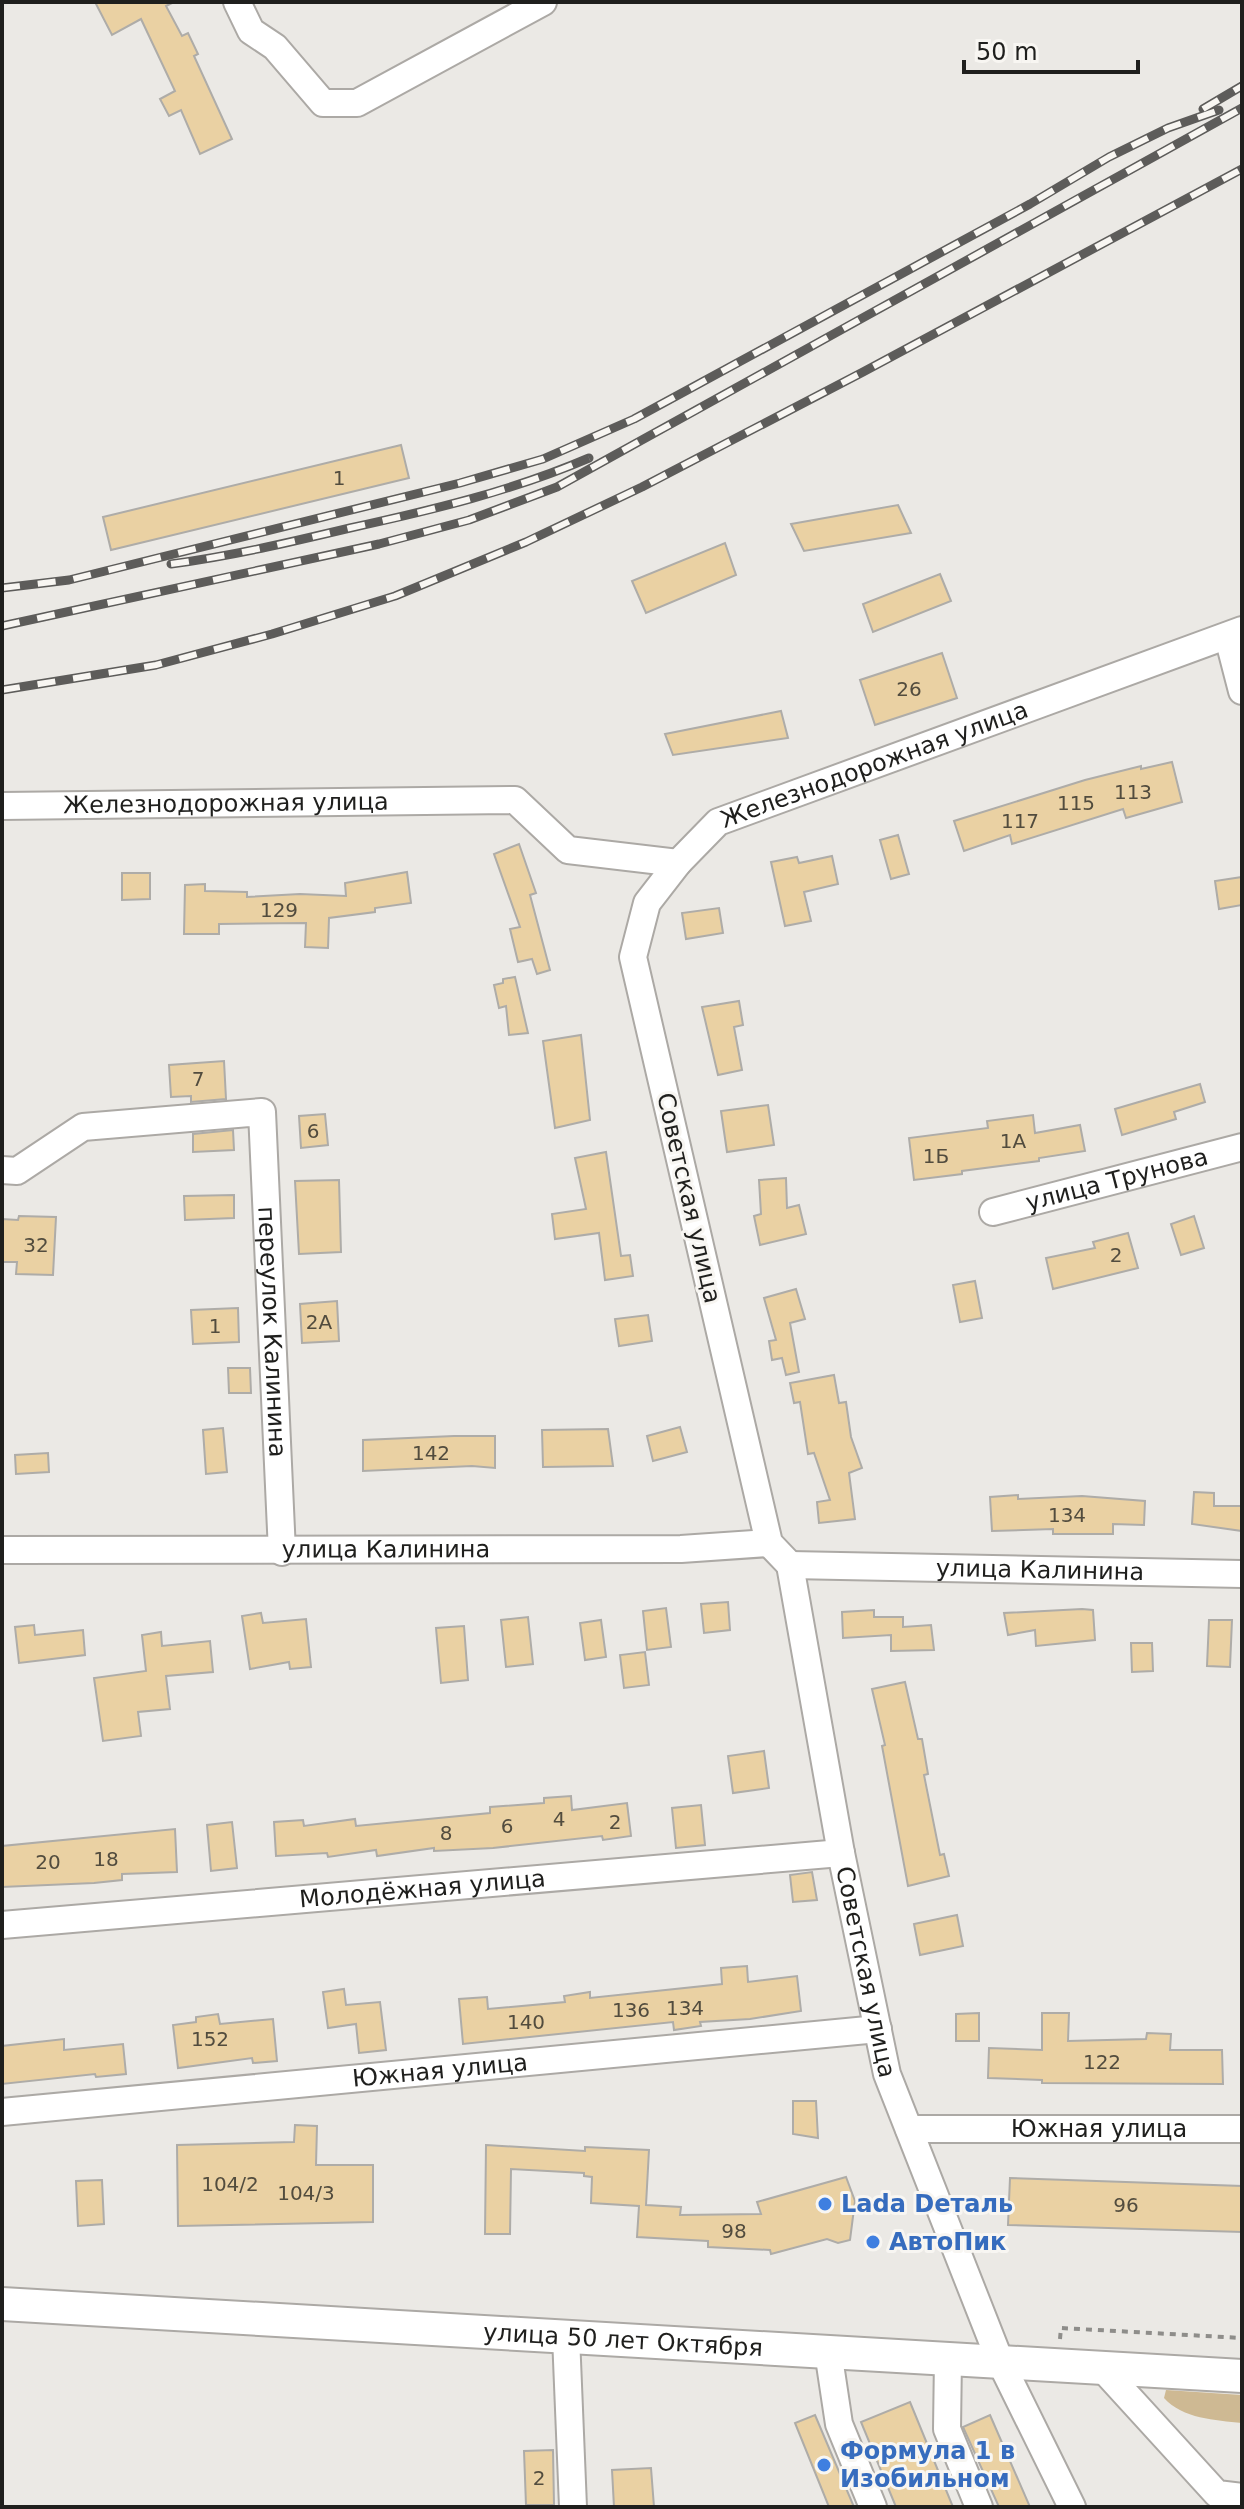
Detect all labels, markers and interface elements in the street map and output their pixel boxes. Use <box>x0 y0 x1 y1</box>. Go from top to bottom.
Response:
scale bar <box>964 24 1138 74</box>
text: 50 m <box>976 38 1038 66</box>
house number: 1 <box>333 466 345 490</box>
house number: 26 <box>896 677 922 701</box>
street label: Железнодорожная улица <box>717 696 1032 834</box>
house number: 113 <box>1114 780 1152 804</box>
street label: Железнодорожная улица <box>63 787 389 819</box>
house number: 115 <box>1057 791 1095 815</box>
house number: 117 <box>1001 809 1039 833</box>
house number: 129 <box>260 898 298 922</box>
house number: 7 <box>192 1067 204 1091</box>
street label: Советская улица <box>651 1090 727 1306</box>
house number: 6 <box>307 1119 319 1143</box>
house number: 1А <box>1000 1129 1027 1153</box>
street label: улица Трунова <box>1023 1142 1211 1217</box>
house number: 1Б <box>923 1144 949 1168</box>
street label: переулок Калинина <box>252 1206 292 1458</box>
house number: 32 <box>23 1233 49 1257</box>
house number: 2 <box>1110 1243 1122 1267</box>
house number: 2А <box>306 1310 333 1334</box>
house number: 1 <box>209 1314 221 1338</box>
house number: 142 <box>412 1441 450 1465</box>
house number: 134 <box>1048 1503 1086 1527</box>
street label: улица Калинина <box>282 1535 490 1564</box>
street label: улица Калинина <box>936 1554 1144 1586</box>
house number: 4 <box>553 1807 565 1831</box>
house number: 2 <box>609 1810 621 1834</box>
house number: 6 <box>501 1814 513 1838</box>
house number: 8 <box>440 1821 452 1845</box>
house number: 18 <box>93 1847 119 1871</box>
house number: 20 <box>35 1850 61 1874</box>
street label: Молодёжная улица <box>298 1864 547 1913</box>
street label: Советская улица <box>830 1864 901 2080</box>
house number: 134 <box>666 1996 704 2020</box>
house number: 136 <box>612 1998 650 2022</box>
house number: 140 <box>507 2010 545 2034</box>
house number: 152 <box>191 2027 229 2051</box>
street label: Южная улица <box>351 2048 529 2093</box>
house number: 122 <box>1083 2050 1121 2074</box>
street label: Южная улица <box>1011 2115 1187 2143</box>
house number: 104/2 <box>201 2172 259 2196</box>
house number: 104/3 <box>277 2181 335 2205</box>
place label: Lada Dеталь <box>841 2190 1013 2218</box>
house number: 96 <box>1113 2193 1139 2217</box>
marker: Lada Dеталь <box>816 2195 834 2213</box>
house number: 98 <box>721 2219 747 2243</box>
place label: АвтоПик <box>889 2228 1006 2256</box>
marker: АвтоПик <box>864 2233 882 2251</box>
street label: улица 50 лет Октября <box>482 2318 764 2362</box>
place label: Формула 1 в Изобильном <box>840 2437 1015 2493</box>
marker: Формула 1 в Изобильном <box>815 2456 833 2474</box>
house number: 2 <box>533 2466 545 2490</box>

